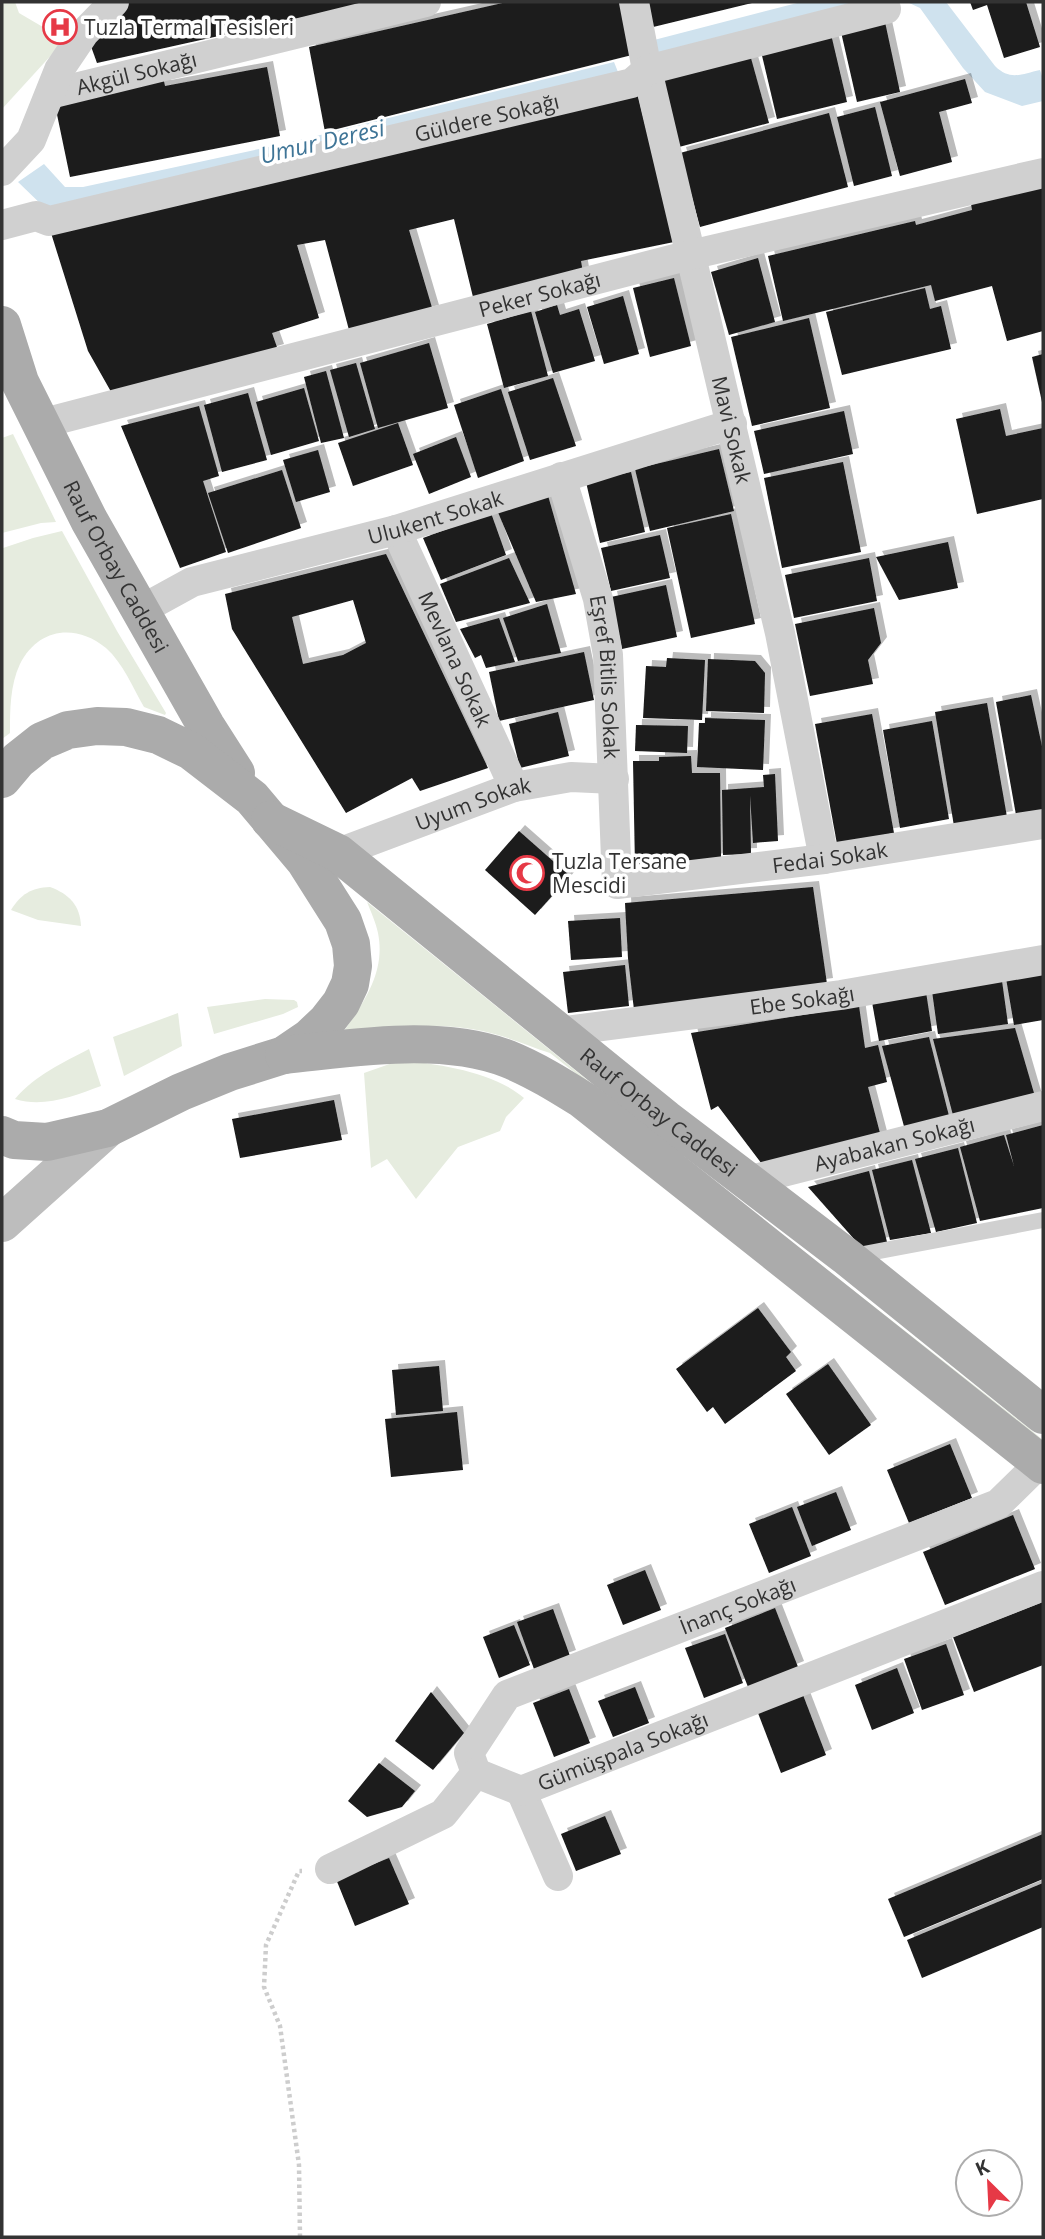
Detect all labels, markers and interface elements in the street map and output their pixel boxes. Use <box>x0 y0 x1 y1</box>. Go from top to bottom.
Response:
hospital icon: Tuzla Termal Tesisleri <box>41 8 79 46</box>
place label: Tuzla Termal Tesisleri <box>84 13 294 41</box>
street label: Akgül Sokağı <box>73 45 200 101</box>
street label: Güldere Sokağı <box>412 87 562 148</box>
water label: Umur Deresi <box>257 111 389 171</box>
street label: Peker Sokağı <box>475 265 603 323</box>
street label: Mavi Sokak <box>706 373 758 486</box>
street label: Rauf Orbay Caddesi <box>57 476 176 658</box>
street label: Ulukent Sokak <box>365 483 506 551</box>
street label: Mevlana Sokak <box>412 587 498 731</box>
street label: Eşref Bitlis Sokak <box>584 593 626 760</box>
street label: Uyum Sokak <box>411 770 533 837</box>
street label: Fedai Sokak <box>771 835 889 879</box>
place label: Tuzla Tersane Mescidi <box>552 847 687 899</box>
mosque icon: Tuzla Tersane Mescidi <box>508 854 546 892</box>
street label: Ebe Sokağı <box>748 979 856 1021</box>
street label: Rauf Orbay Caddesi <box>574 1041 743 1183</box>
street label: Ayabakan Sokağı <box>811 1110 978 1177</box>
street label: İnanç Sokağı <box>675 1570 800 1641</box>
street label: Gümüşpala Sokağı <box>533 1705 712 1797</box>
north arrow <box>954 2148 1024 2218</box>
text: K <box>971 2153 993 2182</box>

